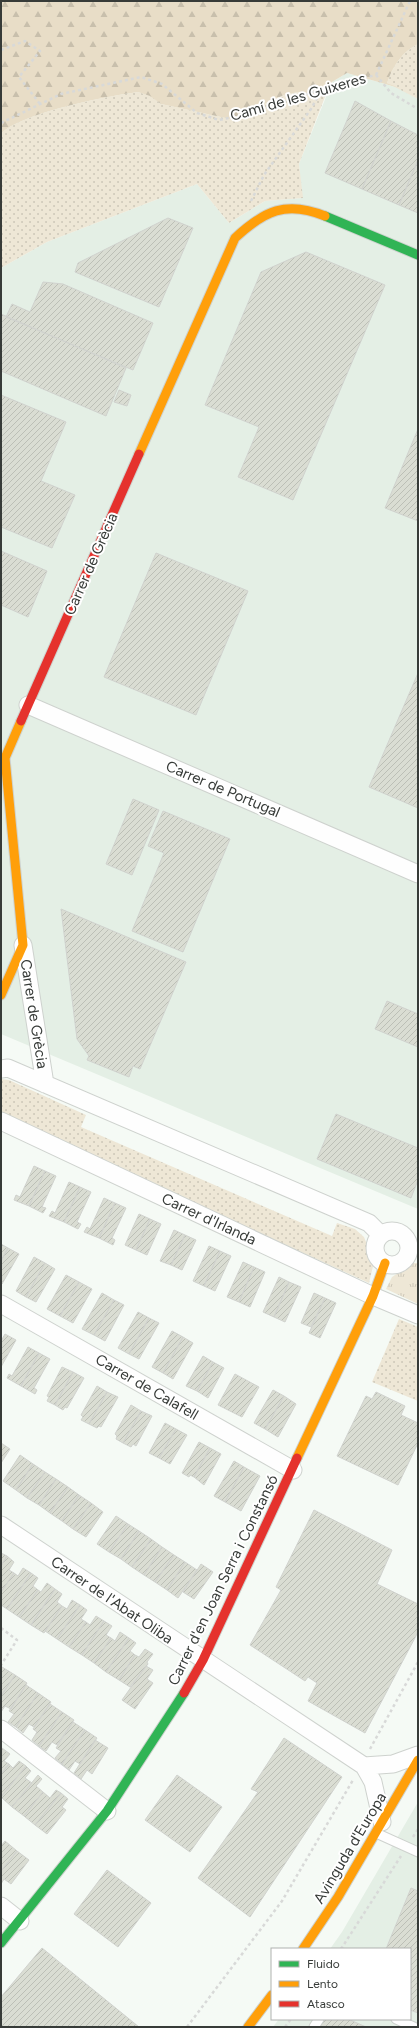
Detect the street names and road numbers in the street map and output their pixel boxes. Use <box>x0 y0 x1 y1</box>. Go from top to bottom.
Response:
street label: Camí de les Guixeres <box>228 69 368 125</box>
street label: Carrer de Grècia <box>60 510 122 618</box>
street label: Carrer de Portugal <box>163 757 283 821</box>
street label: Carrer de Grècia <box>16 958 52 1070</box>
street label: Carrer d'Irlanda <box>159 1189 259 1249</box>
street label: Carrer de Calafell <box>92 1350 202 1424</box>
street label: Carrer d'en Joan Serra i Constansó <box>164 1471 282 1688</box>
street label: Carrer de l'Abat Oliba <box>48 1552 176 1648</box>
street label: Avinguda d'Europa <box>310 1789 390 1907</box>

